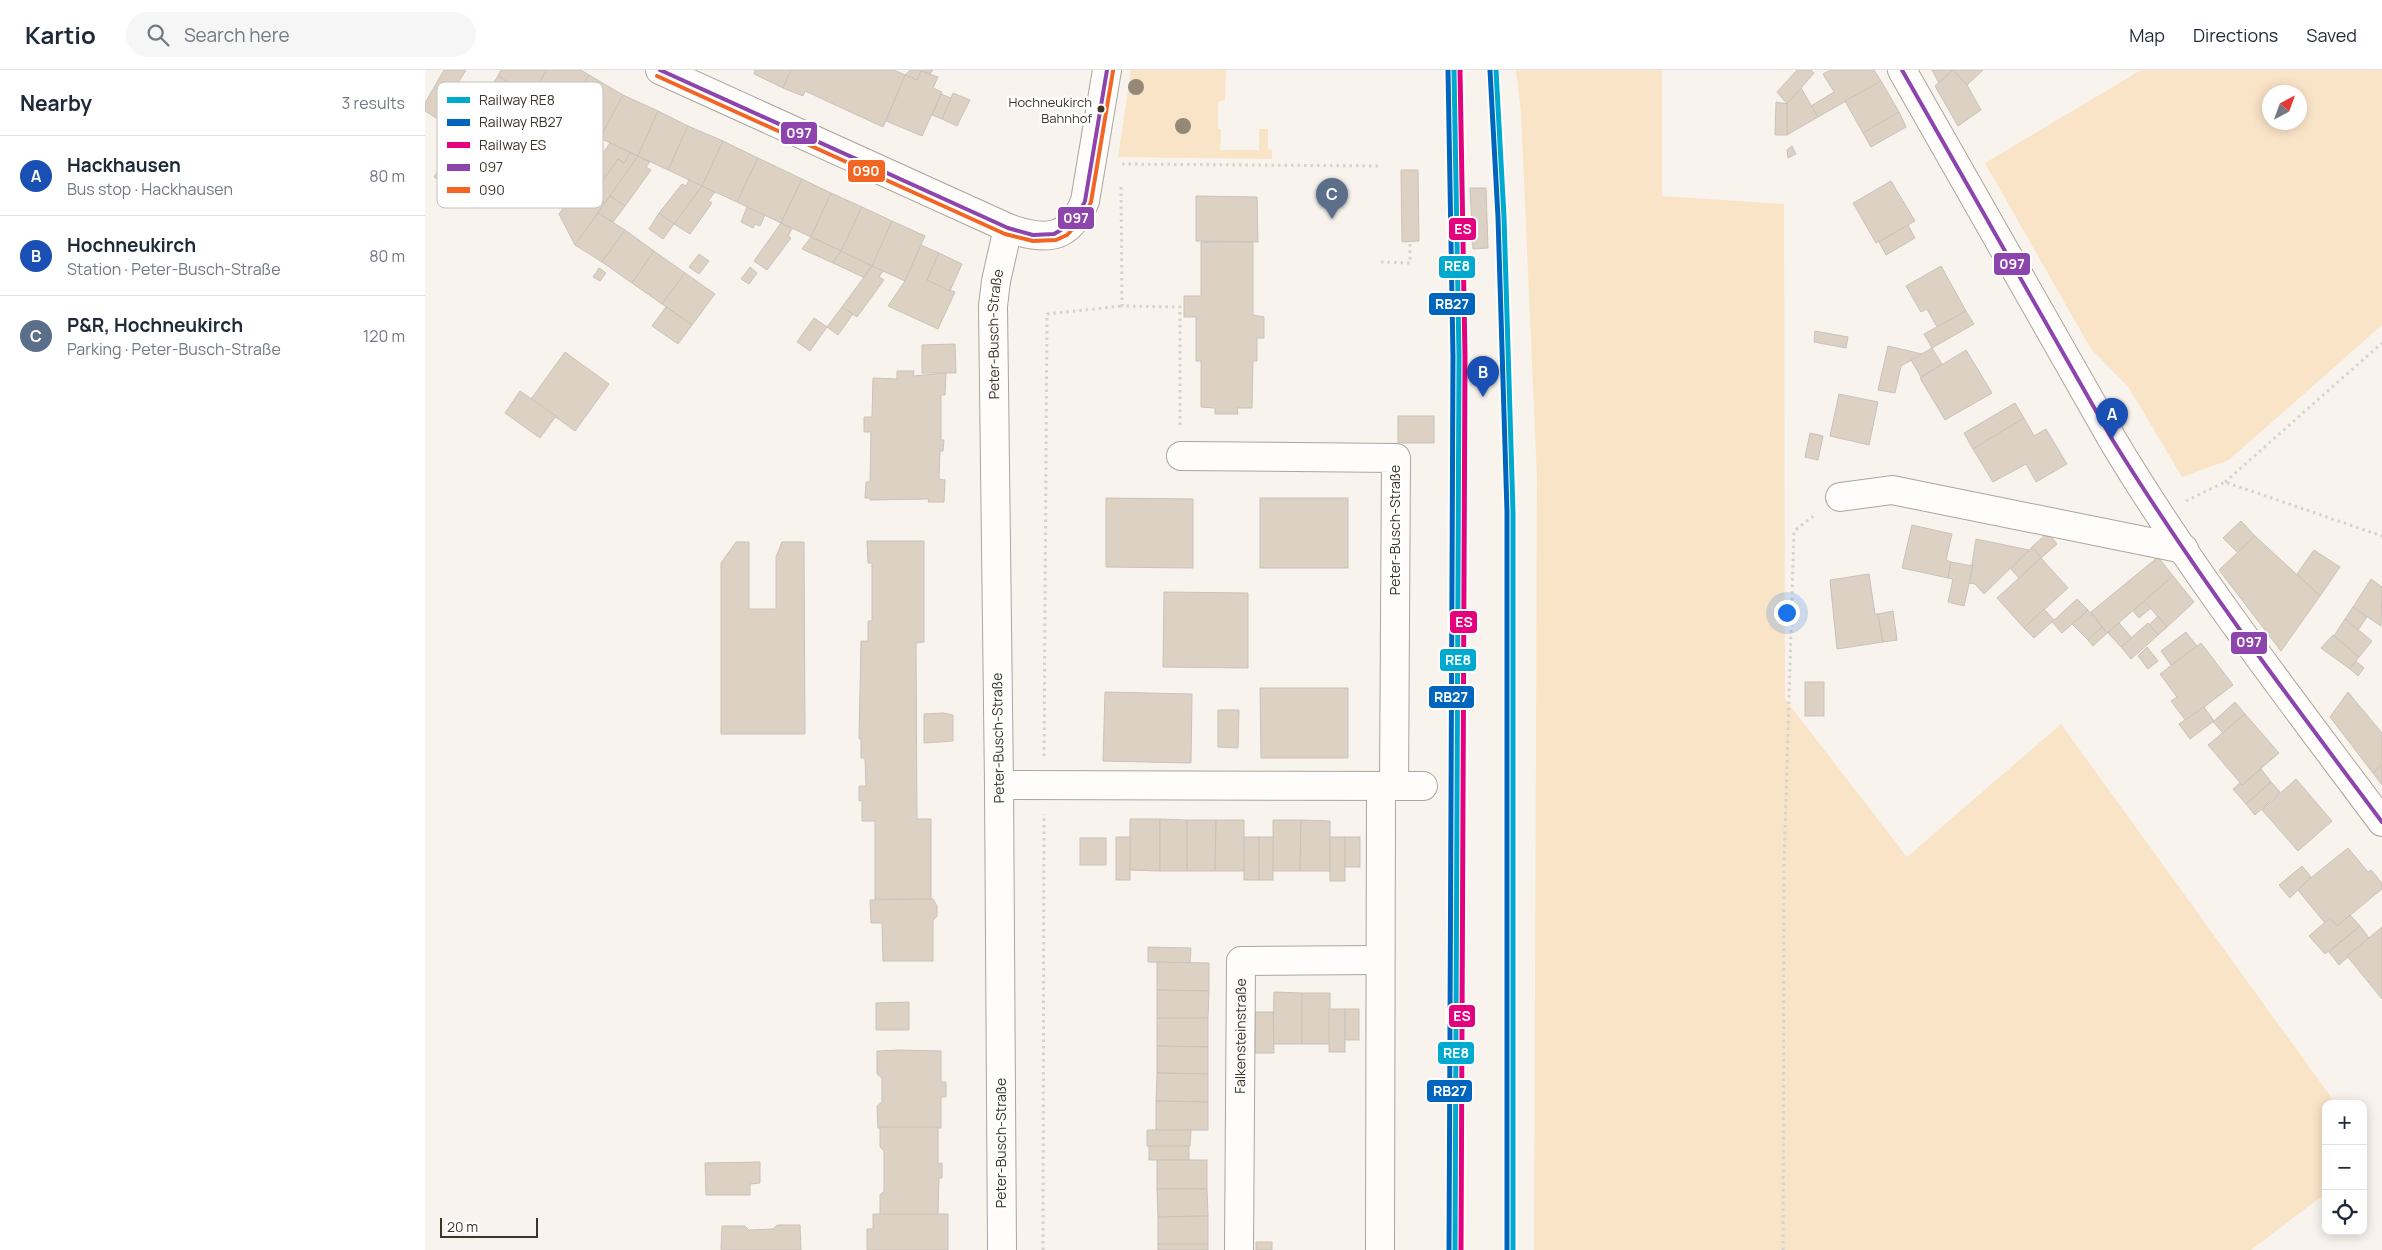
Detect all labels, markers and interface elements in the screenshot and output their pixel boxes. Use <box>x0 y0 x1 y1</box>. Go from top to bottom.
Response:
search box <box>126 12 476 57</box>
text: Kartio <box>25 18 96 51</box>
icon: search <box>144 21 172 49</box>
text: Search here <box>184 22 290 48</box>
text: Map <box>2129 23 2165 47</box>
text: Directions <box>2193 23 2278 47</box>
text: Saved <box>2306 23 2357 47</box>
legend <box>437 82 603 208</box>
north arrow <box>2262 85 2307 130</box>
text: Nearby <box>20 89 92 117</box>
text: Railway RE8 <box>479 90 555 109</box>
text: 3 results <box>342 92 405 114</box>
place label: Hochneukirch Bahnhof <box>1009 93 1092 127</box>
marker: Hochneukirch Bahnhof <box>1096 104 1106 114</box>
text: Railway RB27 <box>479 112 562 131</box>
line badge: 097 <box>780 121 818 145</box>
text: 097 <box>786 123 812 142</box>
text: Railway ES <box>479 135 547 154</box>
text: Hackhausen <box>67 152 181 178</box>
text: 097 <box>479 157 503 176</box>
line badge: 090 <box>847 159 886 183</box>
text: 090 <box>852 161 880 180</box>
text: A <box>31 165 41 187</box>
text: 80 m <box>369 165 405 187</box>
text: Bus stop · Hackhausen <box>67 178 233 200</box>
pin: C <box>1316 178 1348 219</box>
text: 090 <box>479 180 505 199</box>
line badge: 097 <box>1057 206 1095 230</box>
text: 097 <box>1063 208 1089 227</box>
line badge: ES <box>1448 217 1477 241</box>
text: ES <box>1454 219 1472 238</box>
text: Hochneukirch <box>67 232 196 258</box>
text: B <box>31 245 41 267</box>
text: 80 m <box>369 245 405 267</box>
line badge: 097 <box>1993 252 2031 276</box>
text: 097 <box>1999 254 2025 273</box>
line badge: RE8 <box>1438 255 1476 279</box>
text: RE8 <box>1444 256 1470 275</box>
text: Station · Peter-Busch-Straße <box>67 258 281 280</box>
street label: Peter-Busch-Straße <box>983 267 1007 400</box>
line badge: RB27 <box>1428 292 1476 316</box>
text: RB27 <box>1435 294 1469 313</box>
text: P&R, Hochneukirch <box>67 312 243 338</box>
text: C <box>30 325 42 347</box>
text: 120 m <box>363 325 405 347</box>
text: Parking · Peter-Busch-Straße <box>67 338 281 360</box>
pin: B <box>1467 356 1499 397</box>
pin: A <box>2096 398 2128 439</box>
street label: Peter-Busch-Straße <box>1385 465 1404 595</box>
your location <box>1774 600 1800 626</box>
line badge: ES <box>1449 610 1478 634</box>
text: ES <box>1455 612 1473 631</box>
line badge: 097 <box>2230 631 2268 655</box>
text: 097 <box>2236 632 2262 651</box>
line badge: RE8 <box>1439 648 1477 672</box>
text: RE8 <box>1445 650 1471 669</box>
street label: Peter-Busch-Straße <box>987 673 1008 803</box>
line badge: RB27 <box>1428 685 1475 709</box>
text: RB27 <box>1434 687 1468 706</box>
street label: Falkensteinstraße <box>1230 978 1250 1094</box>
line badge: ES <box>1448 1004 1476 1028</box>
text: ES <box>1453 1006 1471 1025</box>
line badge: RE8 <box>1437 1041 1475 1065</box>
text: RE8 <box>1443 1043 1469 1062</box>
street label: Peter-Busch-Straße <box>991 1078 1010 1208</box>
line badge: RB27 <box>1426 1079 1473 1103</box>
text: RB27 <box>1433 1081 1467 1100</box>
map controls <box>2322 1100 2367 1235</box>
button: + <box>2322 1100 2367 1145</box>
button: − <box>2322 1145 2367 1190</box>
button: locate <box>2322 1190 2367 1235</box>
scale bar <box>440 1215 537 1238</box>
text: 20 m <box>447 1217 478 1236</box>

